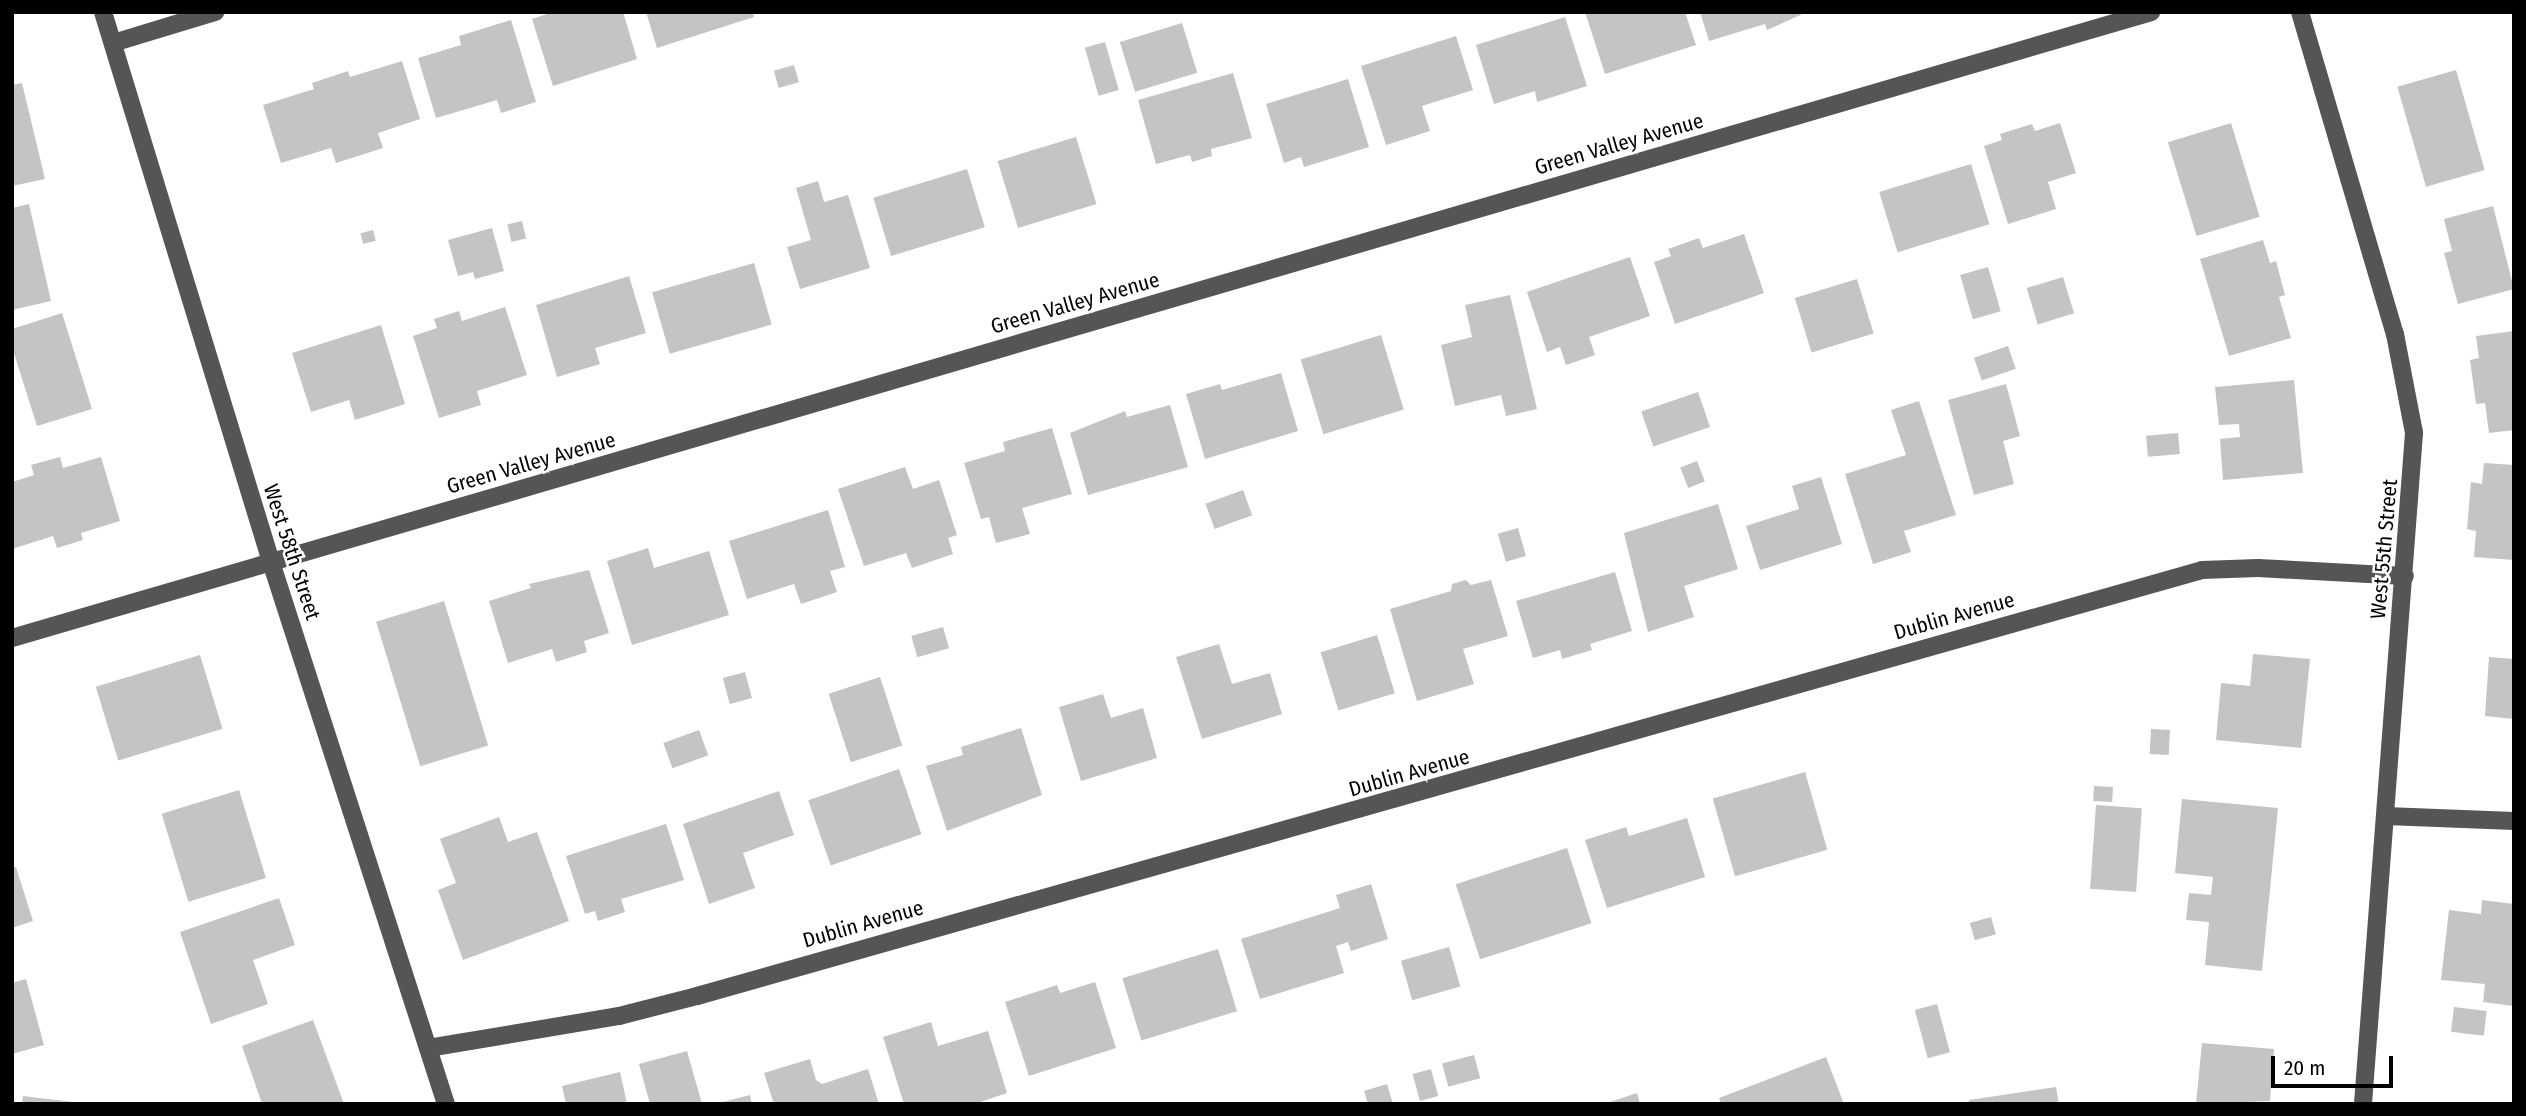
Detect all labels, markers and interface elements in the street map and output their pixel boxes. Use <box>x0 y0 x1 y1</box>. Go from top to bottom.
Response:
street label: Green Valley Avenue <box>1532 108 1706 180</box>
street label: Green Valley Avenue <box>988 267 1162 339</box>
street label: Green Valley Avenue <box>444 427 618 499</box>
street label: West 55th Street <box>2365 478 2403 620</box>
street label: West 58th Street <box>258 481 326 623</box>
street label: Dublin Avenue <box>1891 587 2017 645</box>
street label: Dublin Avenue <box>1346 744 1472 802</box>
street label: Dublin Avenue <box>800 895 926 953</box>
scale bar <box>2274 1042 2396 1086</box>
text: 20 m <box>2284 1055 2325 1081</box>

